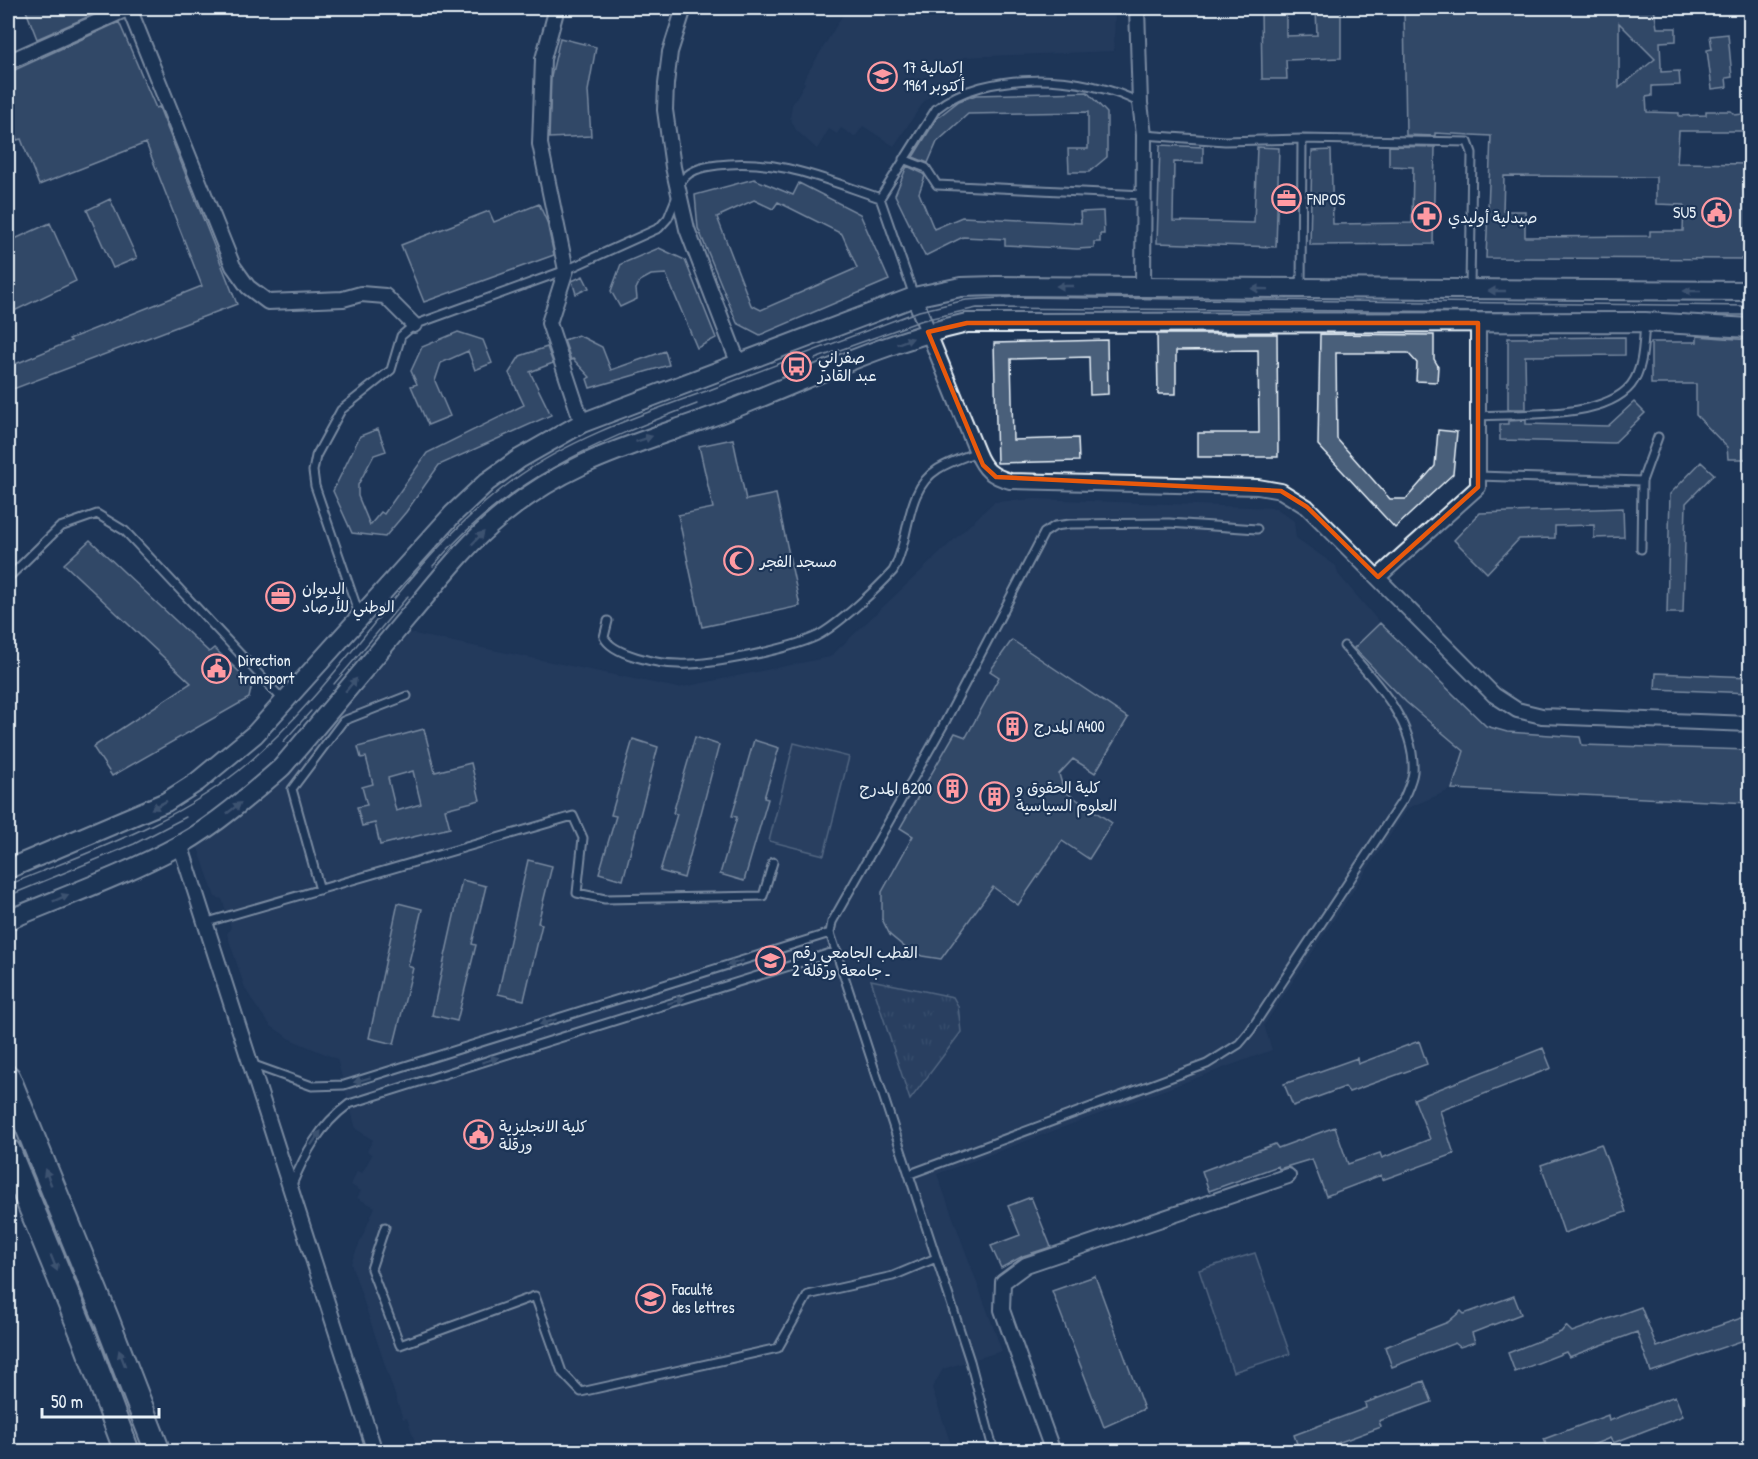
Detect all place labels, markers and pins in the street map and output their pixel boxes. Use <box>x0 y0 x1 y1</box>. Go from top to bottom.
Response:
place label: إكمالية 17 أكتوبر 1961 <box>903 56 965 96</box>
school or university icon: إكمالية 17 أكتوبر 1961 <box>866 60 898 92</box>
office icon: FNPOS <box>1270 183 1302 215</box>
place label: FNPOS <box>1306 188 1346 210</box>
public building icon: SU5 <box>1701 196 1733 228</box>
pharmacy icon: صيدلية أوليدي <box>1411 201 1443 233</box>
place label: SU5 <box>1673 201 1696 223</box>
place label: صيدلية أوليدي <box>1448 206 1538 229</box>
place label: صفراني عبد القادر <box>816 346 877 386</box>
bus stop icon: صفراني عبد القادر <box>781 350 813 382</box>
mosque icon: مسجد الفجر <box>723 545 755 577</box>
place label: مسجد الفجر <box>758 550 837 572</box>
place label: الديوان الوطني للأرصاد <box>302 577 395 621</box>
office icon: الديوان الوطني للأرصاد <box>265 581 297 613</box>
place label: Direction transport <box>238 649 295 689</box>
public building icon: Direction transport <box>201 653 233 685</box>
building icon: المدرج A400 <box>997 710 1029 742</box>
place label: المدرج A400 <box>1034 715 1105 737</box>
building icon: المدرج B200 <box>937 772 969 804</box>
place label: كلية الحقوق و العلوم السياسية <box>1014 776 1117 818</box>
place label: المدرج B200 <box>859 777 932 799</box>
building icon: كلية الحقوق و العلوم السياسية <box>979 780 1011 812</box>
place label: القطب الجامعي رقم 2 ـ جامعة ورقلة <box>792 941 918 981</box>
school or university icon: القطب الجامعي رقم 2 ـ جامعة ورقلة <box>755 945 787 977</box>
place label: كلية الانجليزية ورقلة <box>499 1115 587 1155</box>
public building icon: كلية الانجليزية ورقلة <box>462 1119 494 1151</box>
place label: Faculté des lettres <box>671 1278 735 1318</box>
school or university icon: Faculté des lettres <box>635 1282 667 1314</box>

